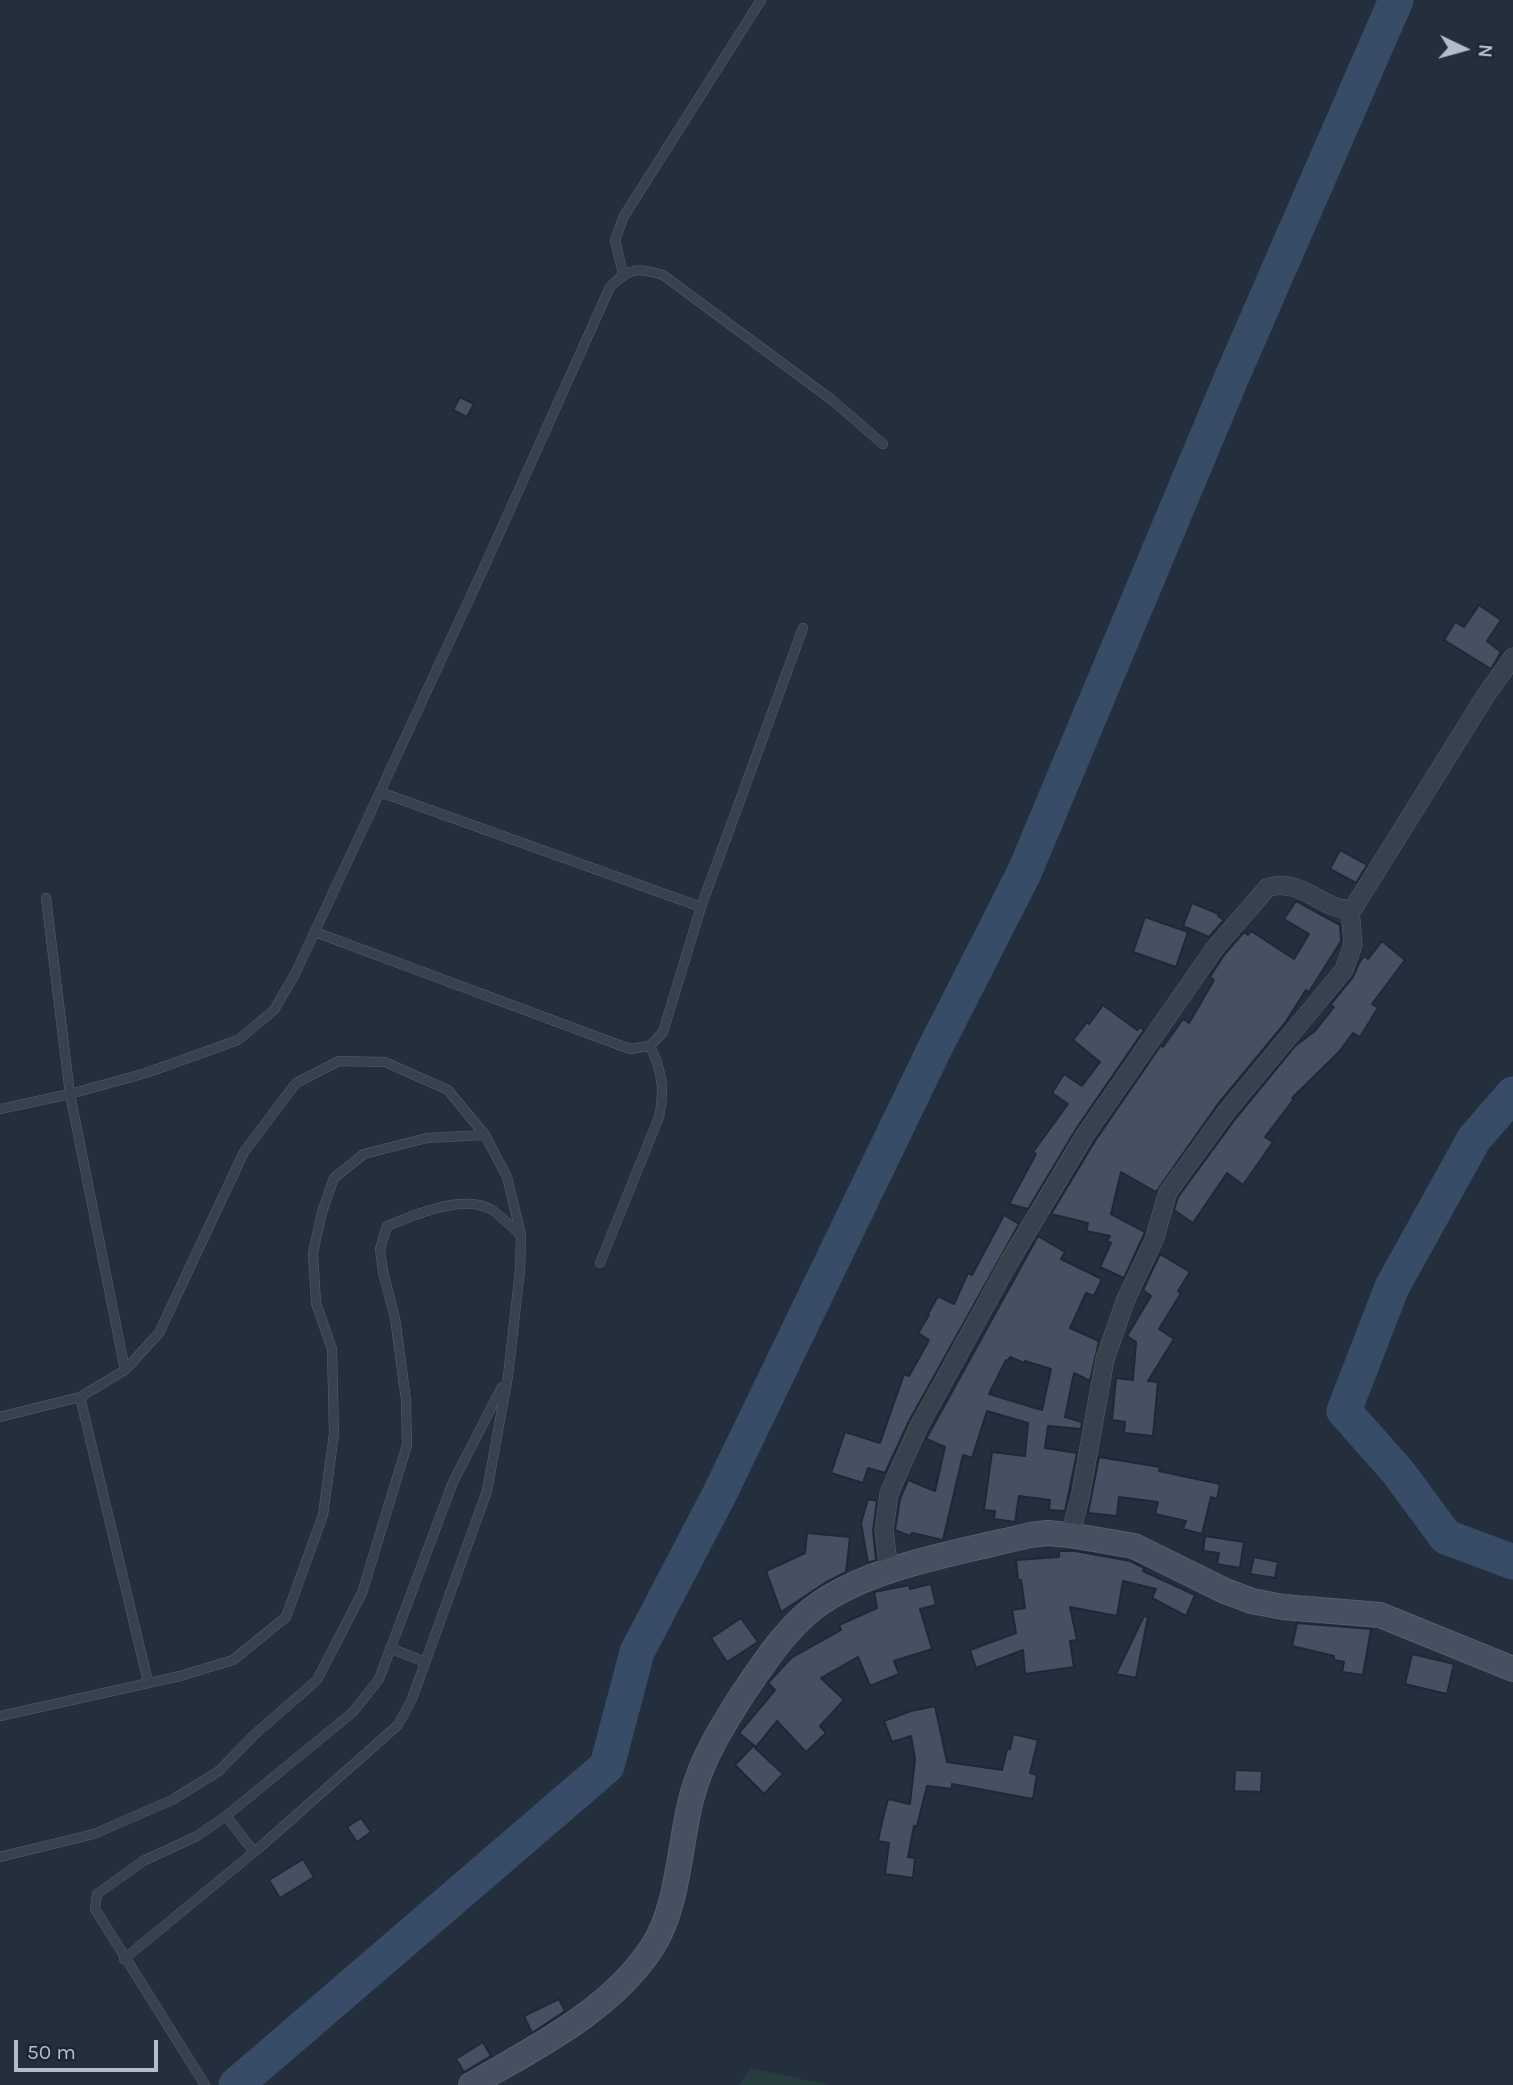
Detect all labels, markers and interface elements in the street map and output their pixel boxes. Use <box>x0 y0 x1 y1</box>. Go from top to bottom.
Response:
north arrow <box>1429 14 1499 84</box>
text: N <box>1473 43 1496 59</box>
scale bar <box>18 2025 161 2070</box>
text: 50 m <box>27 2040 76 2064</box>

